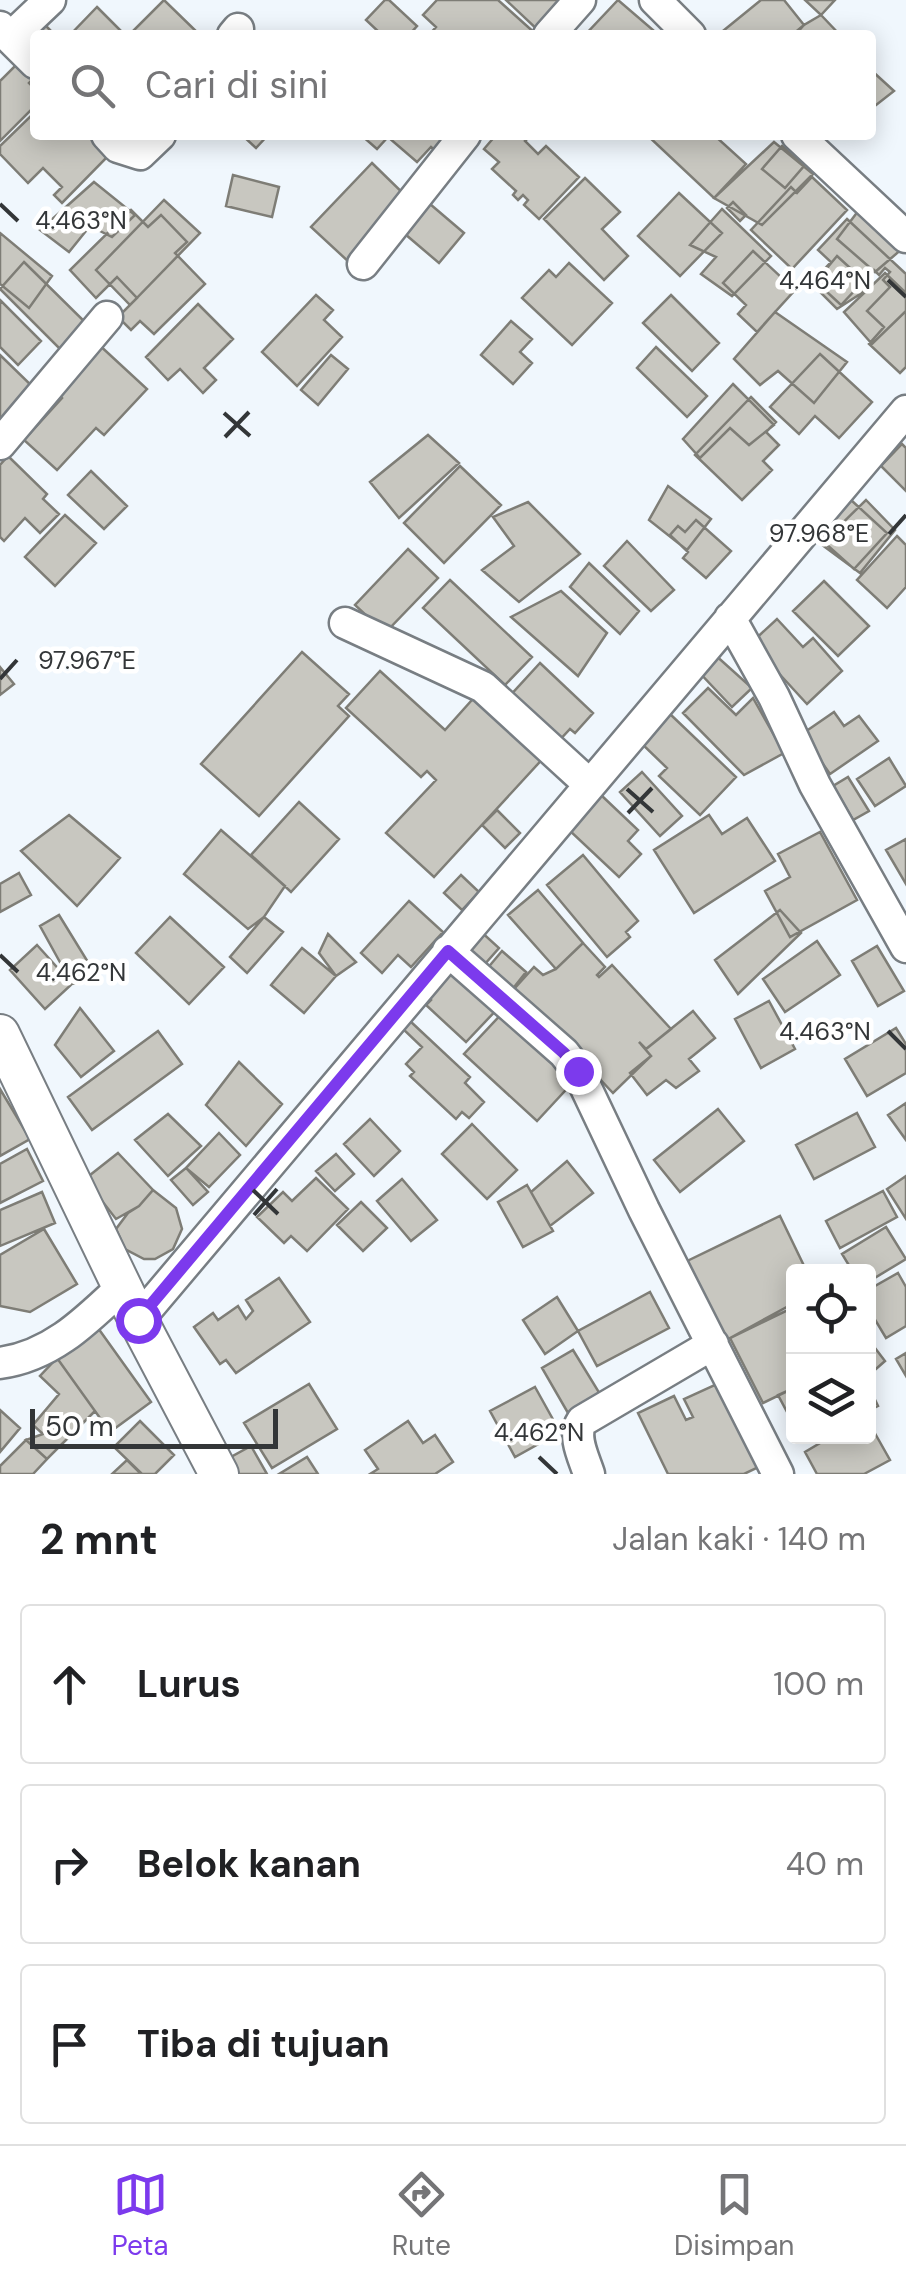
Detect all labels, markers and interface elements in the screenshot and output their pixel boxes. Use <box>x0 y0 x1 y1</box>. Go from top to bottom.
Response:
search box <box>30 30 876 140</box>
icon: search <box>65 58 120 113</box>
text: Cari di sini <box>145 60 328 110</box>
text: 4.463°N <box>35 204 127 237</box>
text: 4.464°N <box>779 264 871 297</box>
text: 97.968°E <box>769 517 869 550</box>
text: 97.967°E <box>38 644 136 677</box>
text: 4.462°N <box>36 956 126 989</box>
text: 4.463°N <box>779 1015 871 1048</box>
route end <box>556 1049 602 1095</box>
map controls <box>786 1264 876 1444</box>
button: locate <box>786 1264 876 1354</box>
route start <box>116 1298 162 1344</box>
button: layers <box>786 1354 876 1444</box>
scale bar <box>30 1404 278 1448</box>
text: 50 m <box>45 1408 114 1445</box>
text: 4.462°N <box>494 1416 584 1449</box>
text: 2 mnt <box>40 1512 158 1567</box>
text: Jalan kaki · 140 m <box>612 1518 866 1560</box>
icon: ahead <box>42 1657 97 1712</box>
text: Lurus <box>137 1659 241 1709</box>
text: 100 m <box>773 1663 864 1705</box>
icon: right <box>42 1837 97 1892</box>
text: Belok kanan <box>137 1839 361 1889</box>
text: 40 m <box>786 1843 864 1885</box>
icon: arrive <box>42 2017 97 2072</box>
text: Tiba di tujuan <box>137 2019 390 2069</box>
tab: Peta <box>112 2167 169 2264</box>
tab: Rute <box>392 2167 451 2264</box>
tab: Disimpan <box>674 2167 794 2264</box>

